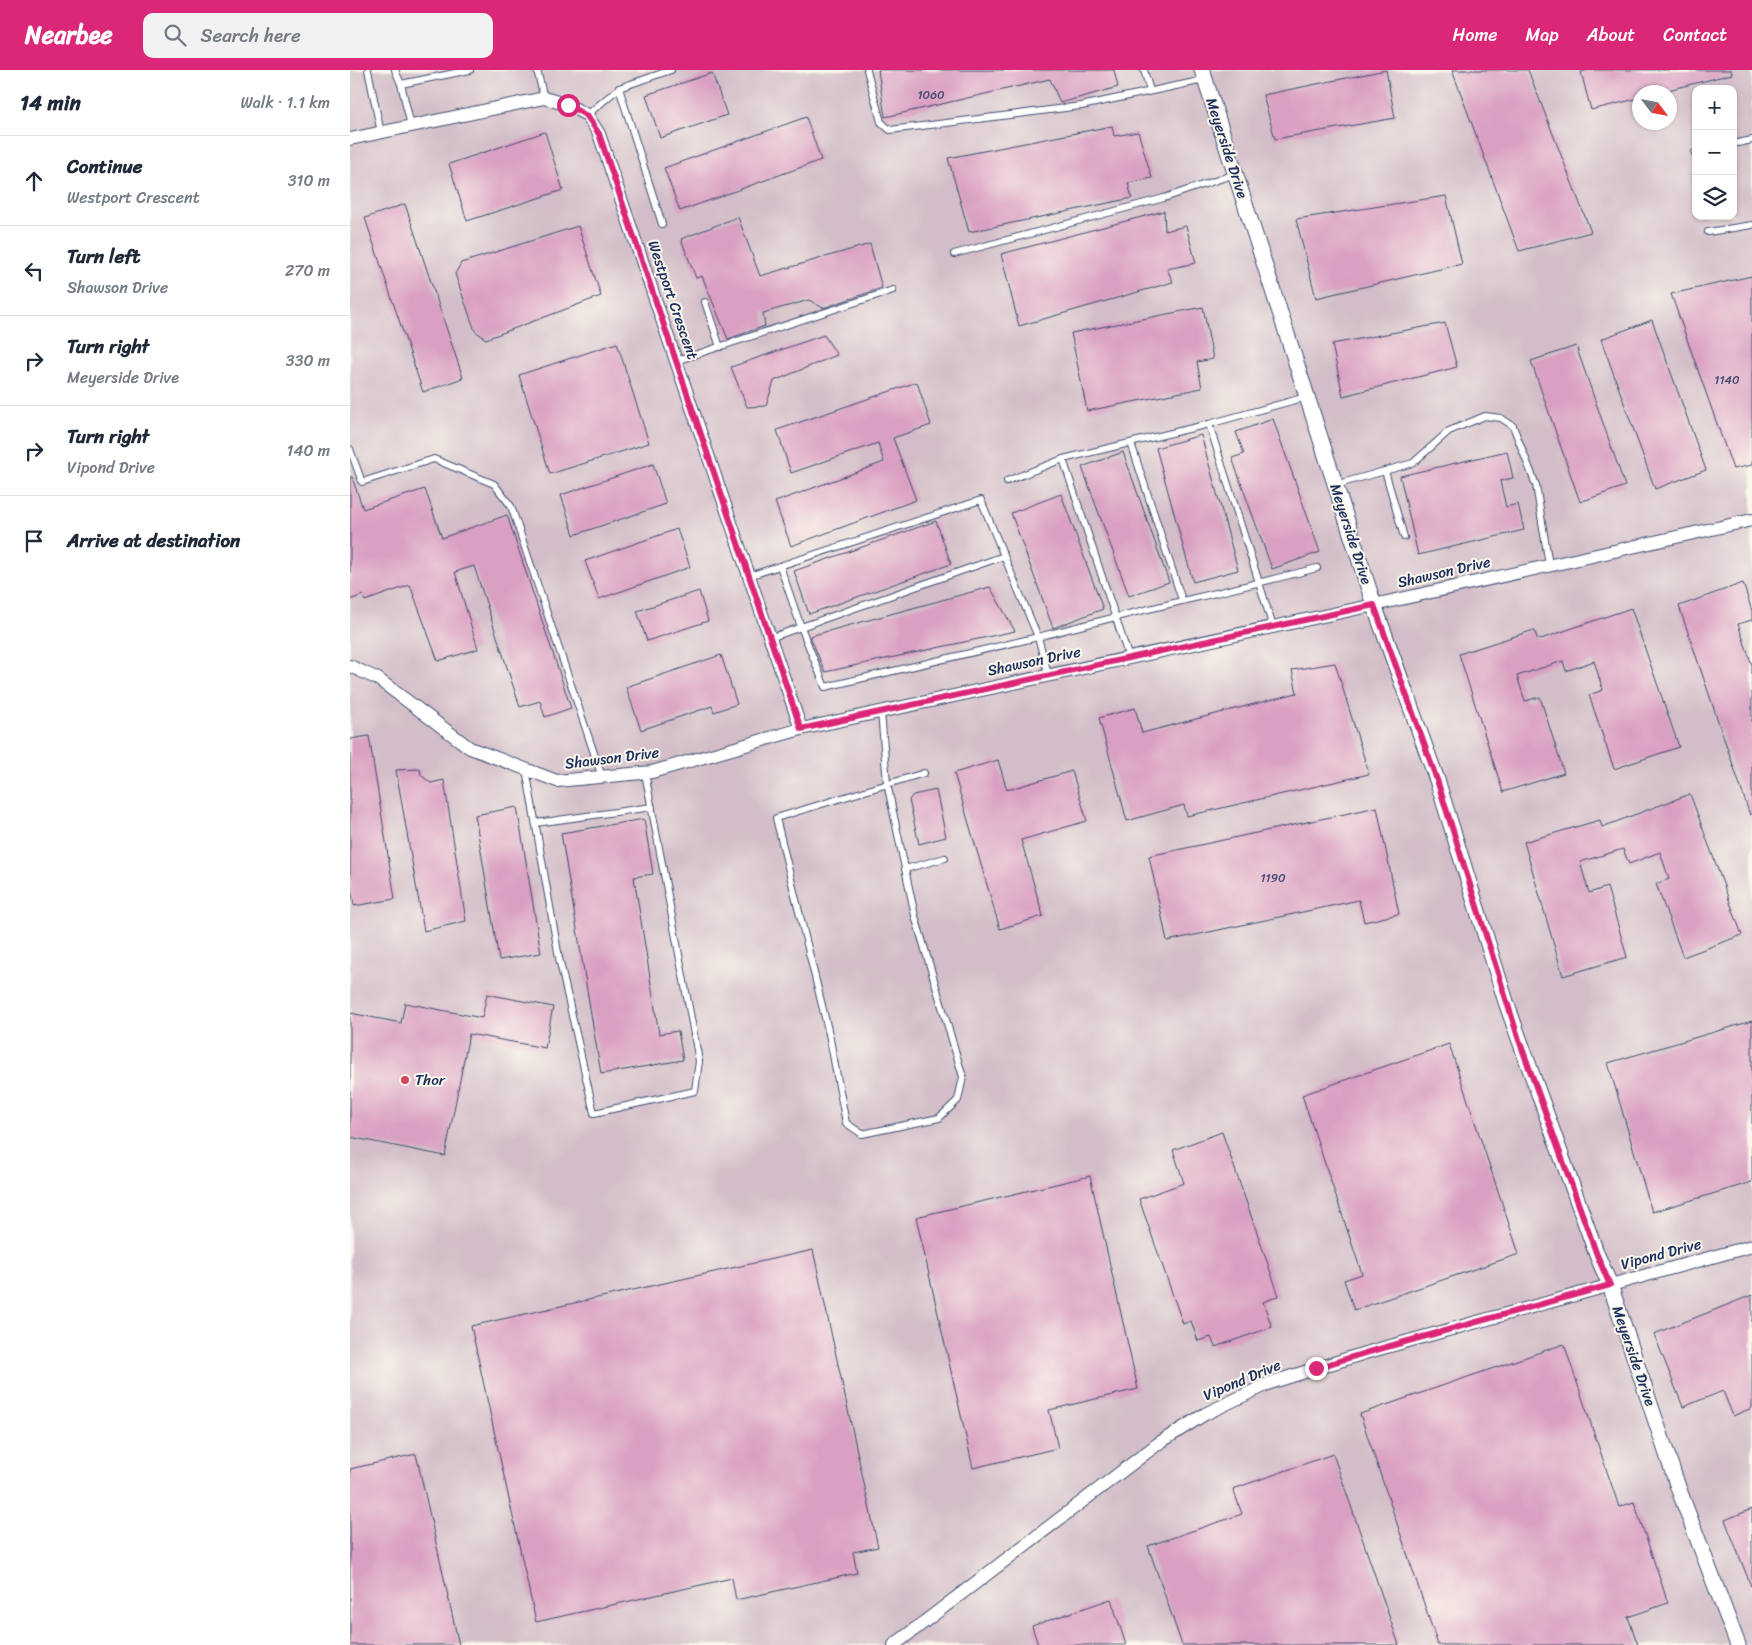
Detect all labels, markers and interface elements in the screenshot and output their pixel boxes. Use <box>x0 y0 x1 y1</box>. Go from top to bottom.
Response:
search box <box>143 13 493 58</box>
text: Nearbee <box>25 14 113 56</box>
text: Search here <box>201 19 301 52</box>
text: Home <box>1453 19 1498 51</box>
text: Map <box>1526 19 1559 51</box>
text: About <box>1587 19 1635 51</box>
text: Contact <box>1663 19 1727 51</box>
icon: search <box>161 21 189 49</box>
text: 14 min <box>20 84 81 122</box>
house number: 1060 <box>917 84 945 106</box>
north arrow <box>1632 85 1677 130</box>
map controls <box>1692 85 1737 220</box>
button: + <box>1692 85 1737 130</box>
text: Walk · 1.1 km <box>240 88 330 117</box>
route start <box>557 94 580 117</box>
street label: Meyerside Drive <box>1198 94 1256 202</box>
button: − <box>1692 130 1737 175</box>
text: Continue <box>67 150 143 183</box>
text: 310 m <box>288 166 330 195</box>
icon: ahead <box>20 167 48 195</box>
button: layers <box>1692 175 1737 220</box>
text: Westport Crescent <box>67 183 200 212</box>
street label: Westport Crescent <box>640 237 706 363</box>
text: Turn left <box>67 240 140 273</box>
text: 270 m <box>285 256 330 285</box>
icon: left <box>20 257 48 285</box>
text: Shawson Drive <box>67 273 168 302</box>
text: Turn right <box>67 330 149 363</box>
text: 330 m <box>286 346 330 375</box>
icon: right <box>20 347 48 375</box>
text: Meyerside Drive <box>67 363 179 392</box>
house number: 1140 <box>1714 369 1740 391</box>
text: Turn right <box>67 420 149 453</box>
text: 140 m <box>287 436 330 465</box>
icon: right <box>20 437 48 465</box>
text: Vipond Drive <box>67 453 155 482</box>
street label: Meyerside Drive <box>1322 480 1380 588</box>
text: Arrive at destination <box>67 524 240 557</box>
icon: arrive <box>20 527 48 555</box>
street label: Shawson Drive <box>1395 549 1493 595</box>
street label: Shawson Drive <box>985 638 1083 684</box>
street label: Shawson Drive <box>563 739 661 777</box>
house number: 1190 <box>1260 867 1286 889</box>
place label: Thor <box>415 1067 446 1093</box>
marker: Thor <box>399 1074 411 1086</box>
street label: Vipond Drive <box>1618 1231 1704 1277</box>
street label: Meyerside Drive <box>1605 1302 1663 1410</box>
street label: Vipond Drive <box>1199 1352 1285 1408</box>
route end <box>1305 1357 1328 1380</box>

